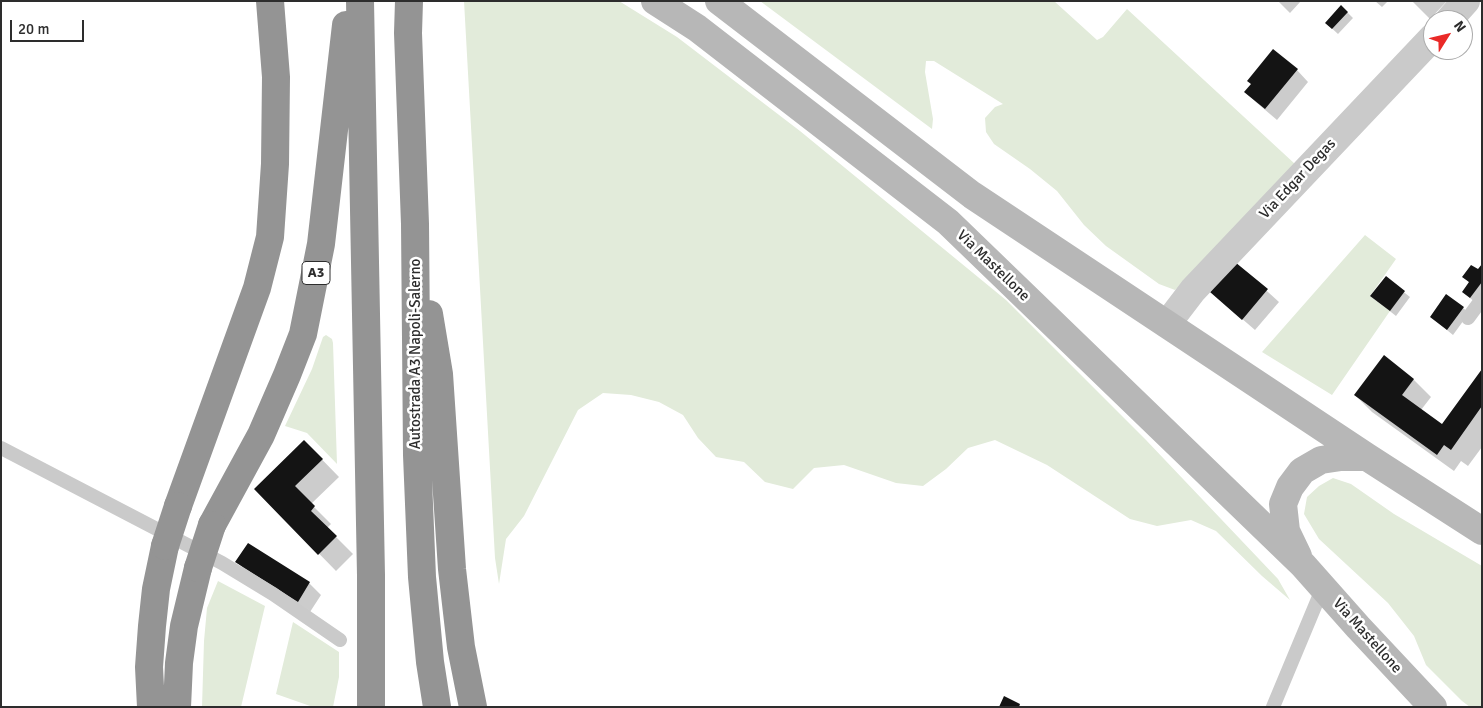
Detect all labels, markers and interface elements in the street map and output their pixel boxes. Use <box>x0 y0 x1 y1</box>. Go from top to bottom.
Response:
scale bar <box>12 10 86 42</box>
north arrow <box>1423 10 1473 60</box>
text: N <box>1450 18 1469 35</box>
text: 20 m <box>18 20 49 38</box>
street label: Via Edgar Degas <box>1256 135 1340 223</box>
street label: Via Mastellone <box>953 227 1033 305</box>
street label: Autostrada A3 Napoli-Salerno <box>407 259 425 449</box>
road number: A3 <box>302 262 330 284</box>
street label: Via Mastellone <box>1329 595 1405 677</box>

